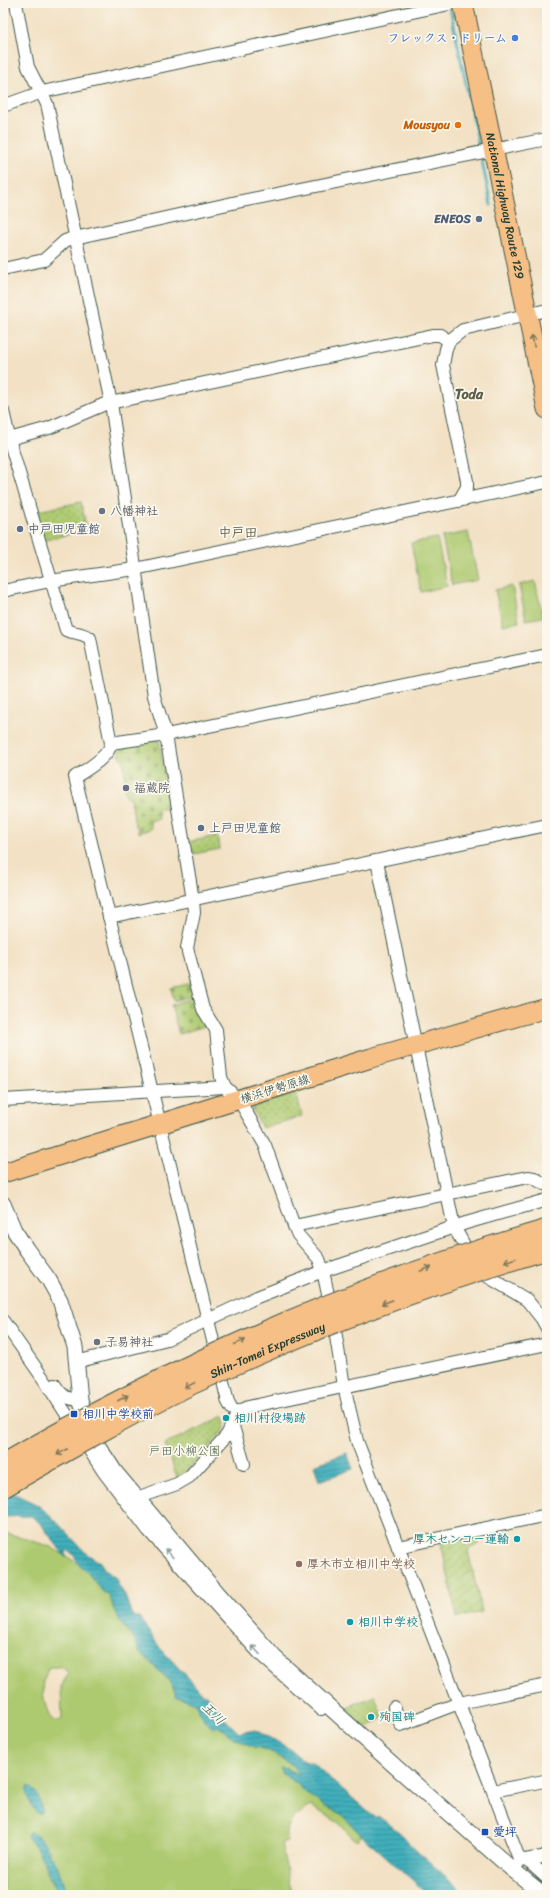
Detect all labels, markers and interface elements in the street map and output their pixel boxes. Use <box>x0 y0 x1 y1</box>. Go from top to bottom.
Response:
place label: フレックス・ドリーム <box>387 27 507 49</box>
marker: フレックス・ドリーム <box>510 33 520 43</box>
place label: Mousyou <box>403 114 451 136</box>
marker: Mousyou <box>453 120 463 130</box>
street label: National Highway Route 129 <box>479 130 531 281</box>
place label: ENEOS <box>434 208 471 230</box>
marker: ENEOS <box>474 214 484 224</box>
one-way arrow <box>529 335 537 348</box>
district label: Toda <box>455 382 484 407</box>
place label: 八幡神社 <box>110 500 158 522</box>
marker: 八幡神社 <box>97 506 107 516</box>
place label: 中戸田児童館 <box>28 518 100 540</box>
district label: 中戸田 <box>218 521 258 544</box>
marker: 中戸田児童館 <box>15 524 25 534</box>
place label: 福蔵院 <box>134 777 170 799</box>
marker: 福蔵院 <box>121 783 131 793</box>
place label: 上戸田児童館 <box>209 817 281 839</box>
marker: 上戸田児童館 <box>196 823 206 833</box>
street label: 横浜伊勢原線 <box>237 1068 313 1110</box>
one-way arrow <box>503 1257 516 1264</box>
one-way arrow <box>420 1264 432 1272</box>
one-way arrow <box>380 1299 393 1306</box>
street label: Shin-Tomei Expressway <box>206 1316 329 1385</box>
place label: 子易神社 <box>105 1331 153 1353</box>
marker: 子易神社 <box>92 1337 102 1347</box>
one-way arrow <box>234 1338 246 1345</box>
one-way arrow <box>184 1382 196 1390</box>
one-way arrow <box>116 1393 128 1401</box>
place label: 相川中学校前 <box>82 1403 154 1425</box>
place label: 相川村役場跡 <box>234 1407 306 1429</box>
marker: 相川中学校前 <box>69 1409 79 1419</box>
marker: 相川村役場跡 <box>221 1413 231 1423</box>
park label: 戸田小柳公園 <box>149 1440 221 1462</box>
one-way arrow <box>56 1449 68 1457</box>
place label: 厚木センコー運輸 <box>413 1528 509 1550</box>
marker: 厚木センコー運輸 <box>512 1534 522 1544</box>
one-way arrow <box>164 1548 174 1558</box>
place label: 厚木市立相川中学校 <box>307 1553 415 1575</box>
marker: 厚木市立相川中学校 <box>294 1559 304 1569</box>
place label: 相川中学校 <box>358 1611 418 1633</box>
marker: 相川中学校 <box>345 1617 355 1627</box>
one-way arrow <box>251 1645 260 1655</box>
water label: 玉川 <box>196 1696 231 1731</box>
place label: 殉国碑 <box>379 1706 415 1728</box>
marker: 殉国碑 <box>366 1712 376 1722</box>
place label: 愛坪 <box>493 1821 517 1843</box>
marker: 愛坪 <box>480 1827 490 1837</box>

